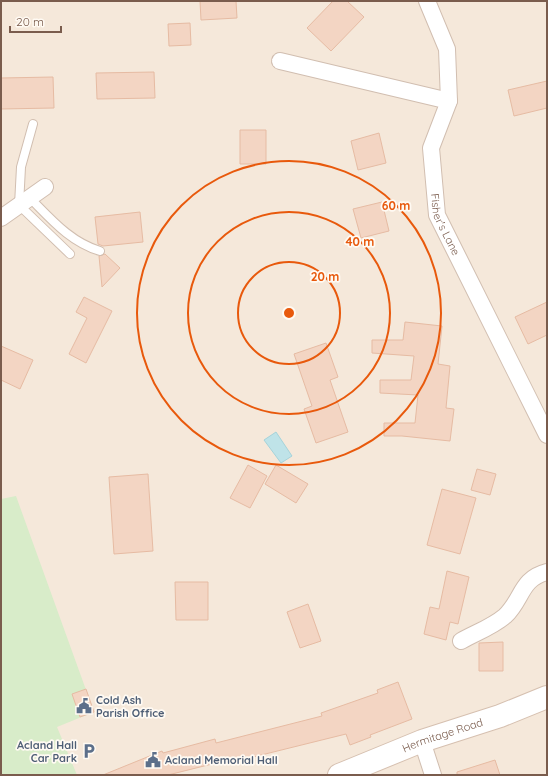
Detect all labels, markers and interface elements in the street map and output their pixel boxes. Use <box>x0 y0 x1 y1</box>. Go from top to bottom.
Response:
scale bar <box>10 8 61 34</box>
text: 20 m <box>16 14 44 29</box>
street label: Fisher's Lane <box>428 193 463 258</box>
text: 60 m <box>382 198 410 213</box>
text: 40 m <box>346 234 374 249</box>
text: 20 m <box>311 269 339 284</box>
centre of rings <box>282 306 296 320</box>
place label: Cold Ash Parish Office <box>96 693 165 720</box>
public building icon: Cold Ash Parish Office <box>75 697 93 715</box>
street label: Hermitage Road <box>400 715 485 755</box>
place label: Acland Hall Car Park <box>17 738 77 765</box>
parking icon: Acland Hall Car Park <box>80 742 98 760</box>
public building icon: Acland Memorial Hall <box>144 751 162 769</box>
place label: Acland Memorial Hall <box>165 753 278 767</box>

